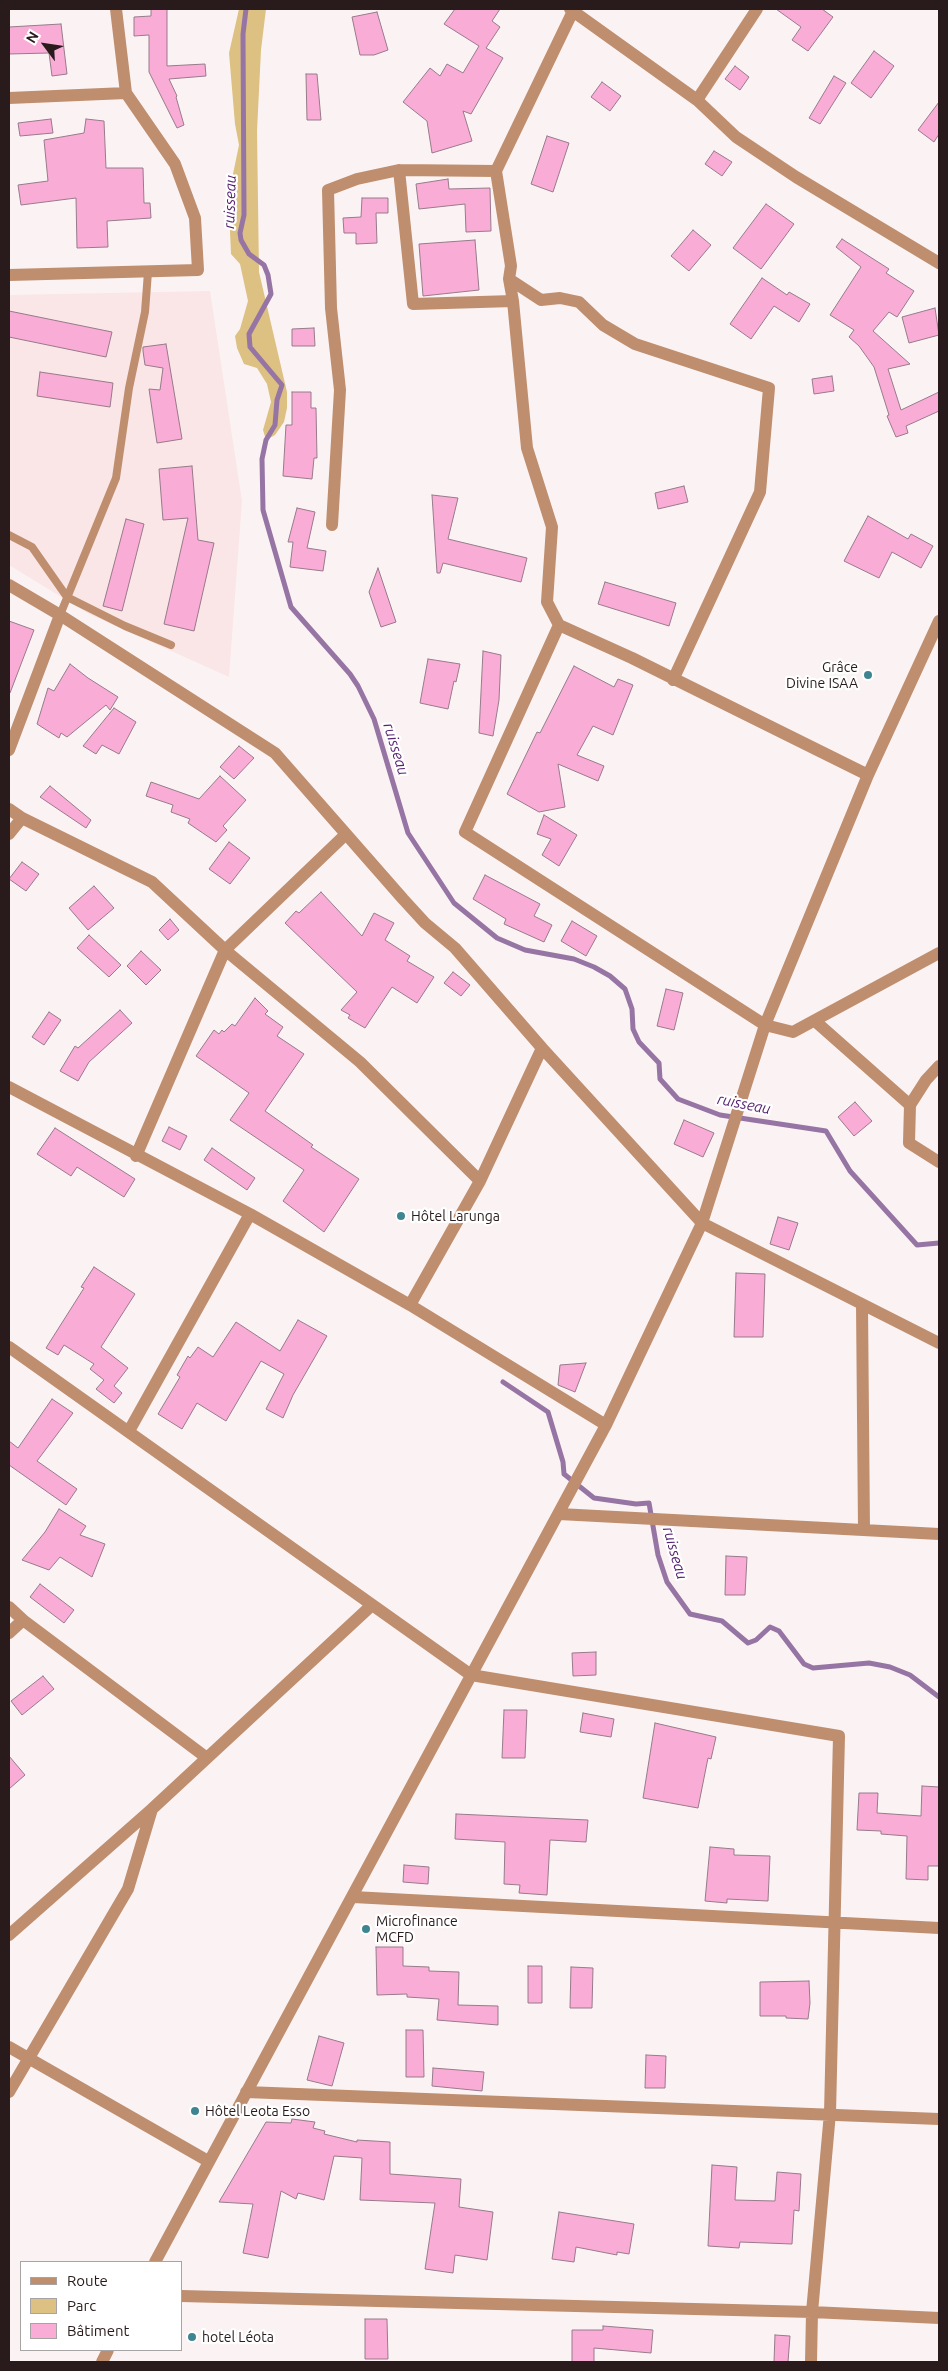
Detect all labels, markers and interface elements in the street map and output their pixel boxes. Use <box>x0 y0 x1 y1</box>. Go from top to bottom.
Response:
north arrow <box>20 20 70 70</box>
text: N <box>23 29 42 46</box>
water label: ruisseau <box>220 175 240 229</box>
place label: Grâce Divine ISAA <box>786 659 858 692</box>
marker: Grâce Divine ISAA <box>862 669 874 681</box>
water label: ruisseau <box>380 721 412 777</box>
water label: ruisseau <box>716 1090 772 1118</box>
place label: Hôtel Larunga <box>411 1208 500 1224</box>
marker: Hôtel Larunga <box>395 1210 407 1222</box>
water label: ruisseau <box>659 1525 691 1581</box>
place label: Microfinance MCFD <box>376 1913 458 1945</box>
marker: Microfinance MCFD <box>360 1923 372 1935</box>
place label: Hôtel Leota Esso <box>205 2103 310 2119</box>
marker: Hôtel Leota Esso <box>189 2105 201 2117</box>
legend <box>20 2261 182 2351</box>
text: Route <box>67 2272 108 2289</box>
text: Parc <box>67 2297 96 2314</box>
text: Bâtiment <box>67 2322 129 2339</box>
place label: hotel Léota <box>202 2329 274 2345</box>
marker: hotel Léota <box>186 2331 198 2343</box>

